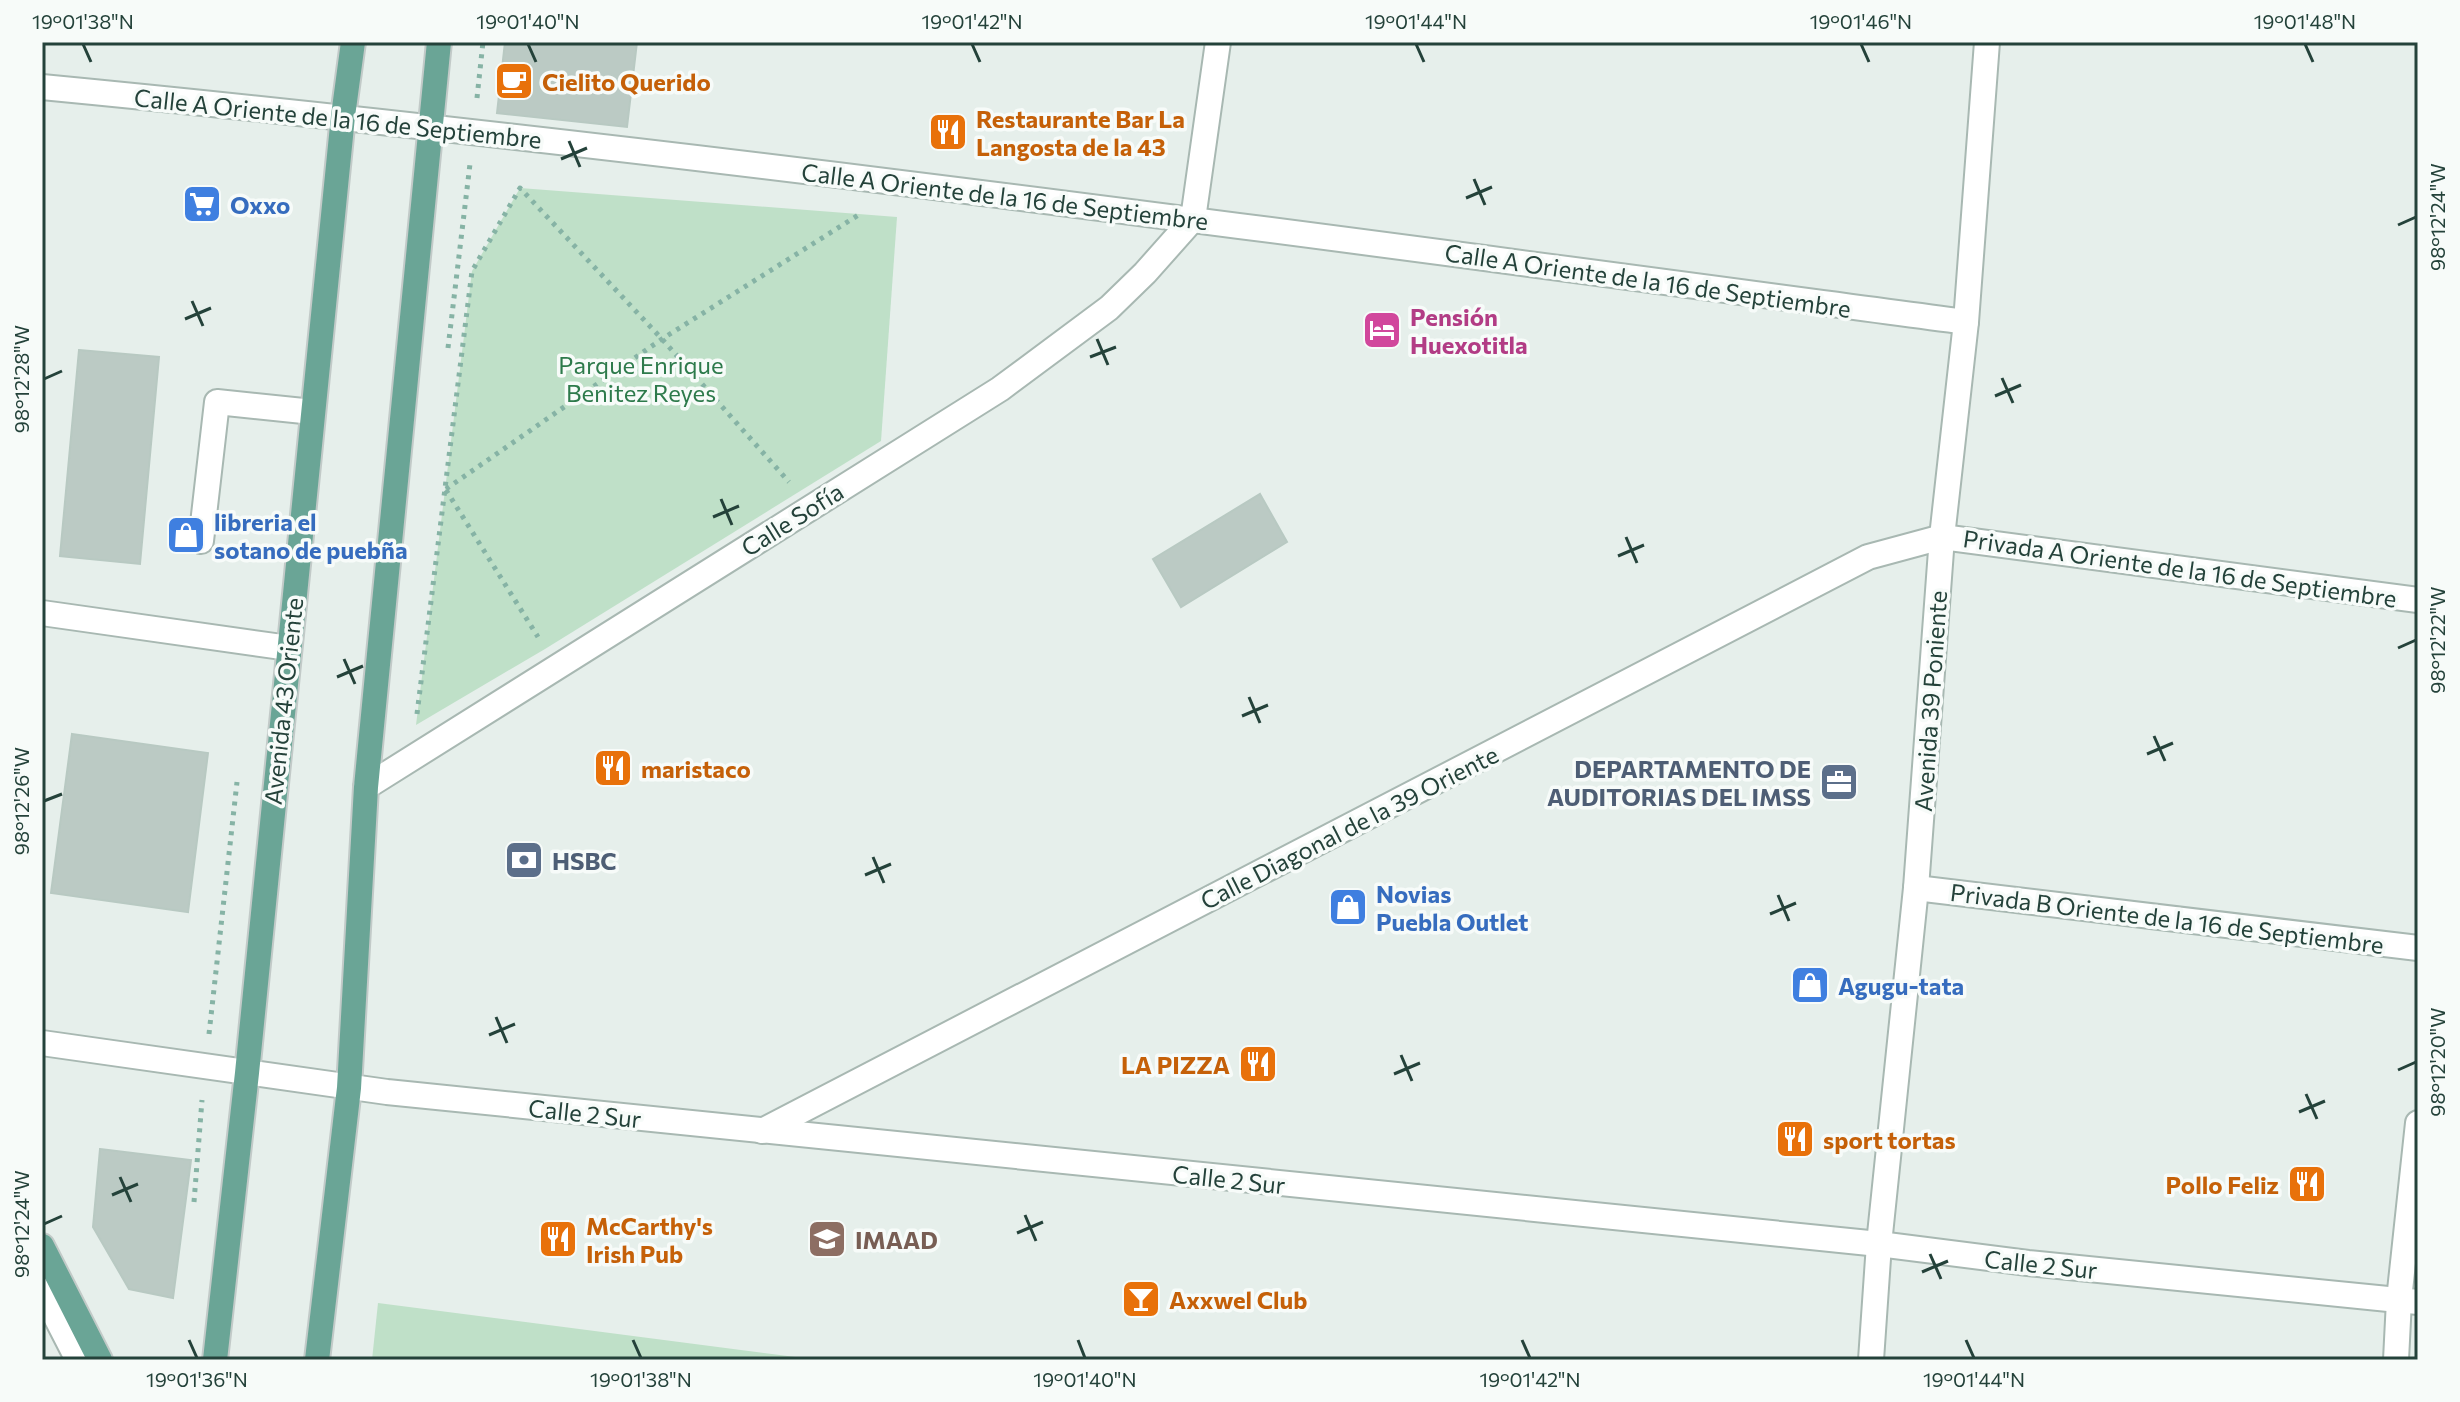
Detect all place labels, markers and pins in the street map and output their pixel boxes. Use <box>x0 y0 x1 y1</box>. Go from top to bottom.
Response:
cafe icon: Cielito Querido <box>493 60 535 102</box>
place label: Cielito Querido <box>542 67 711 96</box>
place label: Restaurante Bar La Langosta de la 43 <box>976 104 1185 161</box>
restaurant icon: Restaurante Bar La Langosta de la 43 <box>927 111 969 153</box>
supermarket icon: Oxxo <box>181 183 223 225</box>
place label: Oxxo <box>230 190 290 219</box>
place label: Pensión Huexotitla <box>1410 302 1528 359</box>
hotel icon: Pensión Huexotitla <box>1361 309 1403 351</box>
place label: libreria el sotano de puebña <box>214 507 408 564</box>
shop icon: libreria el sotano de puebña <box>165 514 207 556</box>
restaurant icon: maristaco <box>592 747 634 789</box>
place label: maristaco <box>641 754 751 783</box>
place label: DEPARTAMENTO DE AUDITORIAS DEL IMSS <box>1547 754 1811 811</box>
office icon: DEPARTAMENTO DE AUDITORIAS DEL IMSS <box>1818 761 1860 803</box>
bank icon: HSBC <box>503 839 545 881</box>
place label: HSBC <box>552 846 617 875</box>
place label: Novias Puebla Outlet <box>1376 879 1528 936</box>
shop icon: Novias Puebla Outlet <box>1327 886 1369 928</box>
shop icon: Agugu-tata <box>1789 964 1831 1006</box>
place label: Agugu-tata <box>1838 971 1964 1000</box>
restaurant icon: LA PIZZA <box>1237 1043 1279 1085</box>
place label: LA PIZZA <box>1121 1050 1230 1079</box>
restaurant icon: sport tortas <box>1774 1118 1816 1160</box>
place label: sport tortas <box>1823 1125 1956 1154</box>
restaurant icon: Pollo Feliz <box>2286 1163 2328 1205</box>
place label: Pollo Feliz <box>2166 1170 2279 1199</box>
place label: McCarthy's Irish Pub <box>586 1211 713 1268</box>
restaurant icon: McCarthy's Irish Pub <box>537 1218 579 1260</box>
school or university icon: IMAAD <box>806 1218 848 1260</box>
place label: IMAAD <box>855 1225 938 1254</box>
bar icon: Axxwel Club <box>1120 1278 1162 1320</box>
place label: Axxwel Club <box>1169 1285 1308 1314</box>

